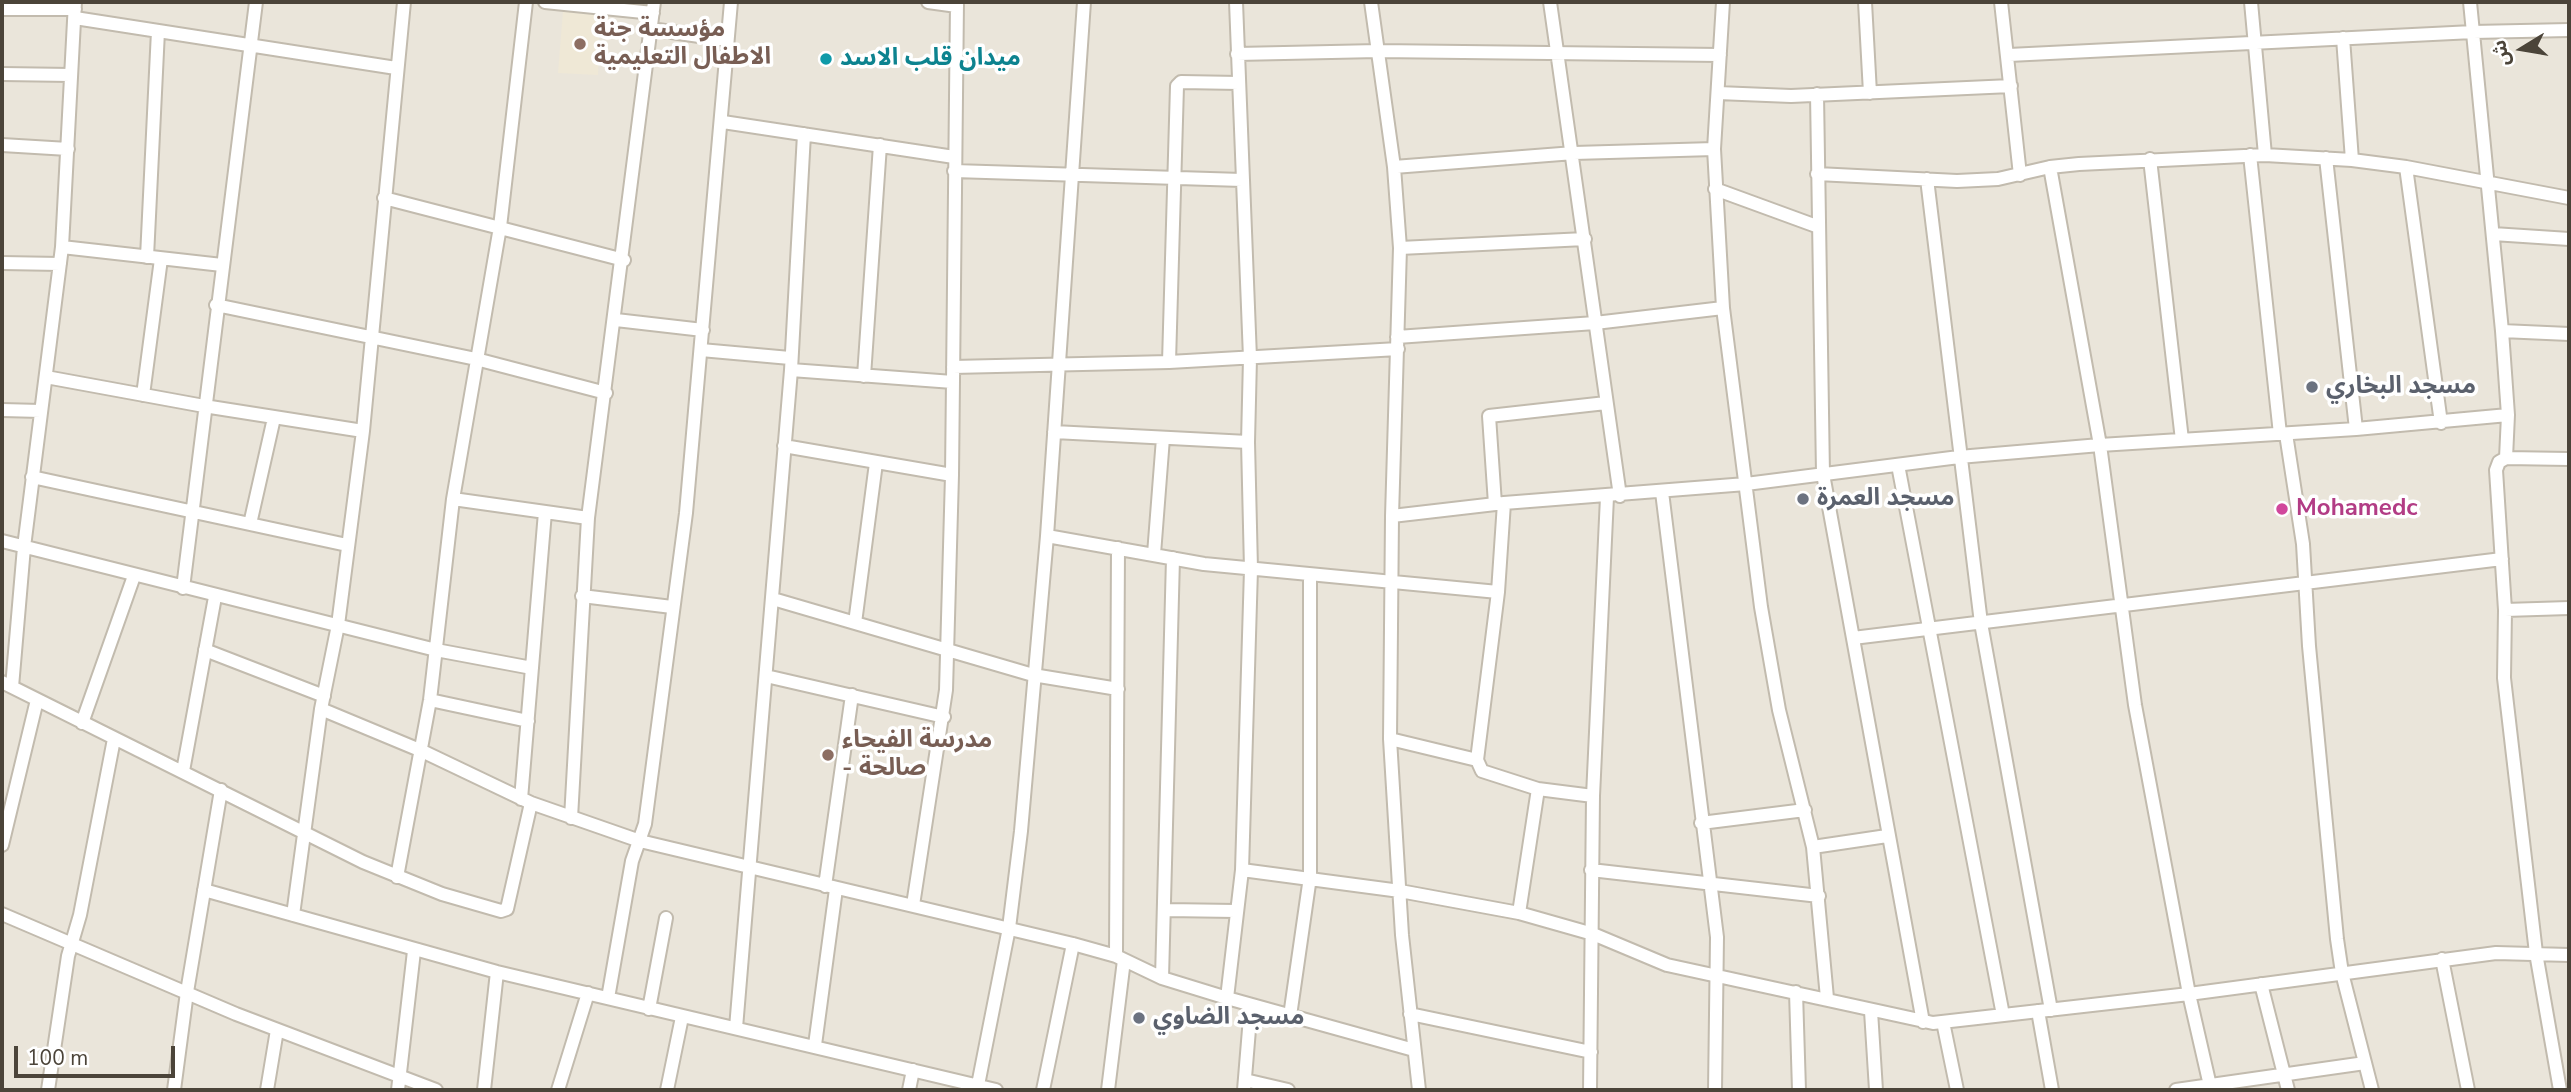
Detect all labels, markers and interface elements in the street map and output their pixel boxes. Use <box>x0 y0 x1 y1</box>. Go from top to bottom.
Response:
north arrow <box>2487 14 2557 84</box>
place label: مؤسسة جنة الاطفال التعليمية <box>594 16 771 72</box>
marker: مؤسسة جنة الاطفال التعليمية <box>572 36 588 52</box>
text: ش <box>2486 38 2517 68</box>
place label: ميدان قلب الاسد <box>840 45 1021 73</box>
marker: ميدان قلب الاسد <box>818 51 834 67</box>
place label: مسجد البخاري <box>2326 373 2476 401</box>
marker: مسجد البخاري <box>2304 379 2320 395</box>
place label: مسجد العمرة <box>1817 485 1954 513</box>
marker: مسجد العمرة <box>1795 491 1811 507</box>
place label: Mohamedc <box>2296 495 2418 523</box>
marker: Mohamedc <box>2274 501 2290 517</box>
place label: مدرسة الفيحاء - صالحة <box>842 727 992 783</box>
marker: مدرسة الفيحاء - صالحة <box>820 747 836 763</box>
place label: مسجد الضاوي <box>1153 1004 1304 1032</box>
marker: مسجد الضاوي <box>1131 1010 1147 1026</box>
scale bar <box>18 1032 178 1076</box>
text: 100 m <box>27 1044 88 1072</box>

